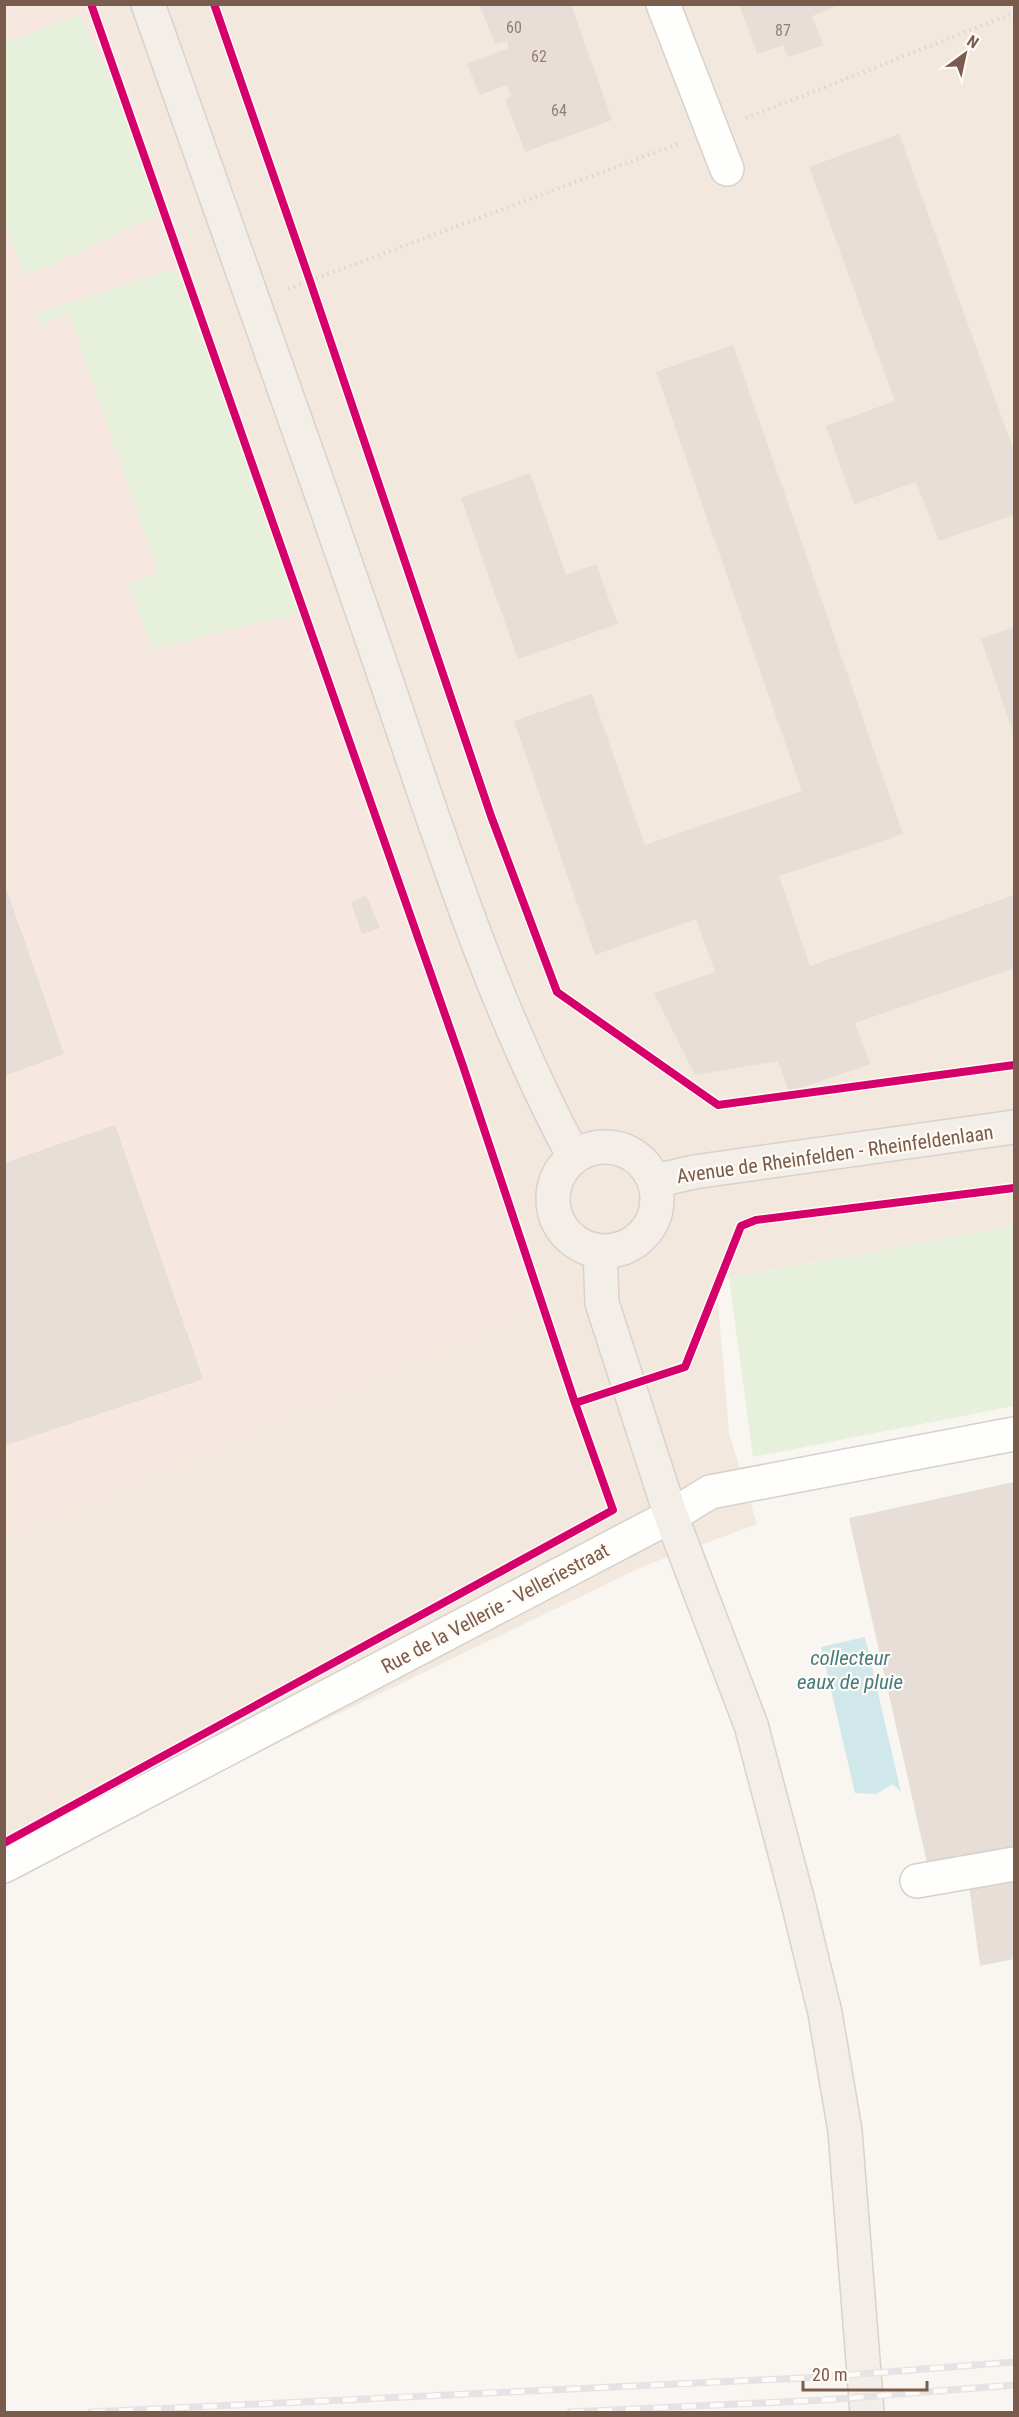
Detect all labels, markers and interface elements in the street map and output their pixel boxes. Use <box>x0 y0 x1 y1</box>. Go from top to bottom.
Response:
house number: 60 <box>506 18 522 37</box>
house number: 87 <box>775 21 791 40</box>
north arrow <box>935 24 995 84</box>
text: N <box>964 31 982 52</box>
house number: 62 <box>531 47 547 66</box>
house number: 64 <box>551 101 567 120</box>
street label: Avenue de Rheinfelden - Rheinfeldenlaan <box>675 1120 995 1188</box>
street label: Rue de la Vellerie - Velleriestraat <box>377 1538 613 1678</box>
water label: collecteur eaux de pluie <box>797 1646 903 1694</box>
scale bar <box>803 2354 928 2392</box>
text: 20 m <box>812 2364 847 2385</box>

